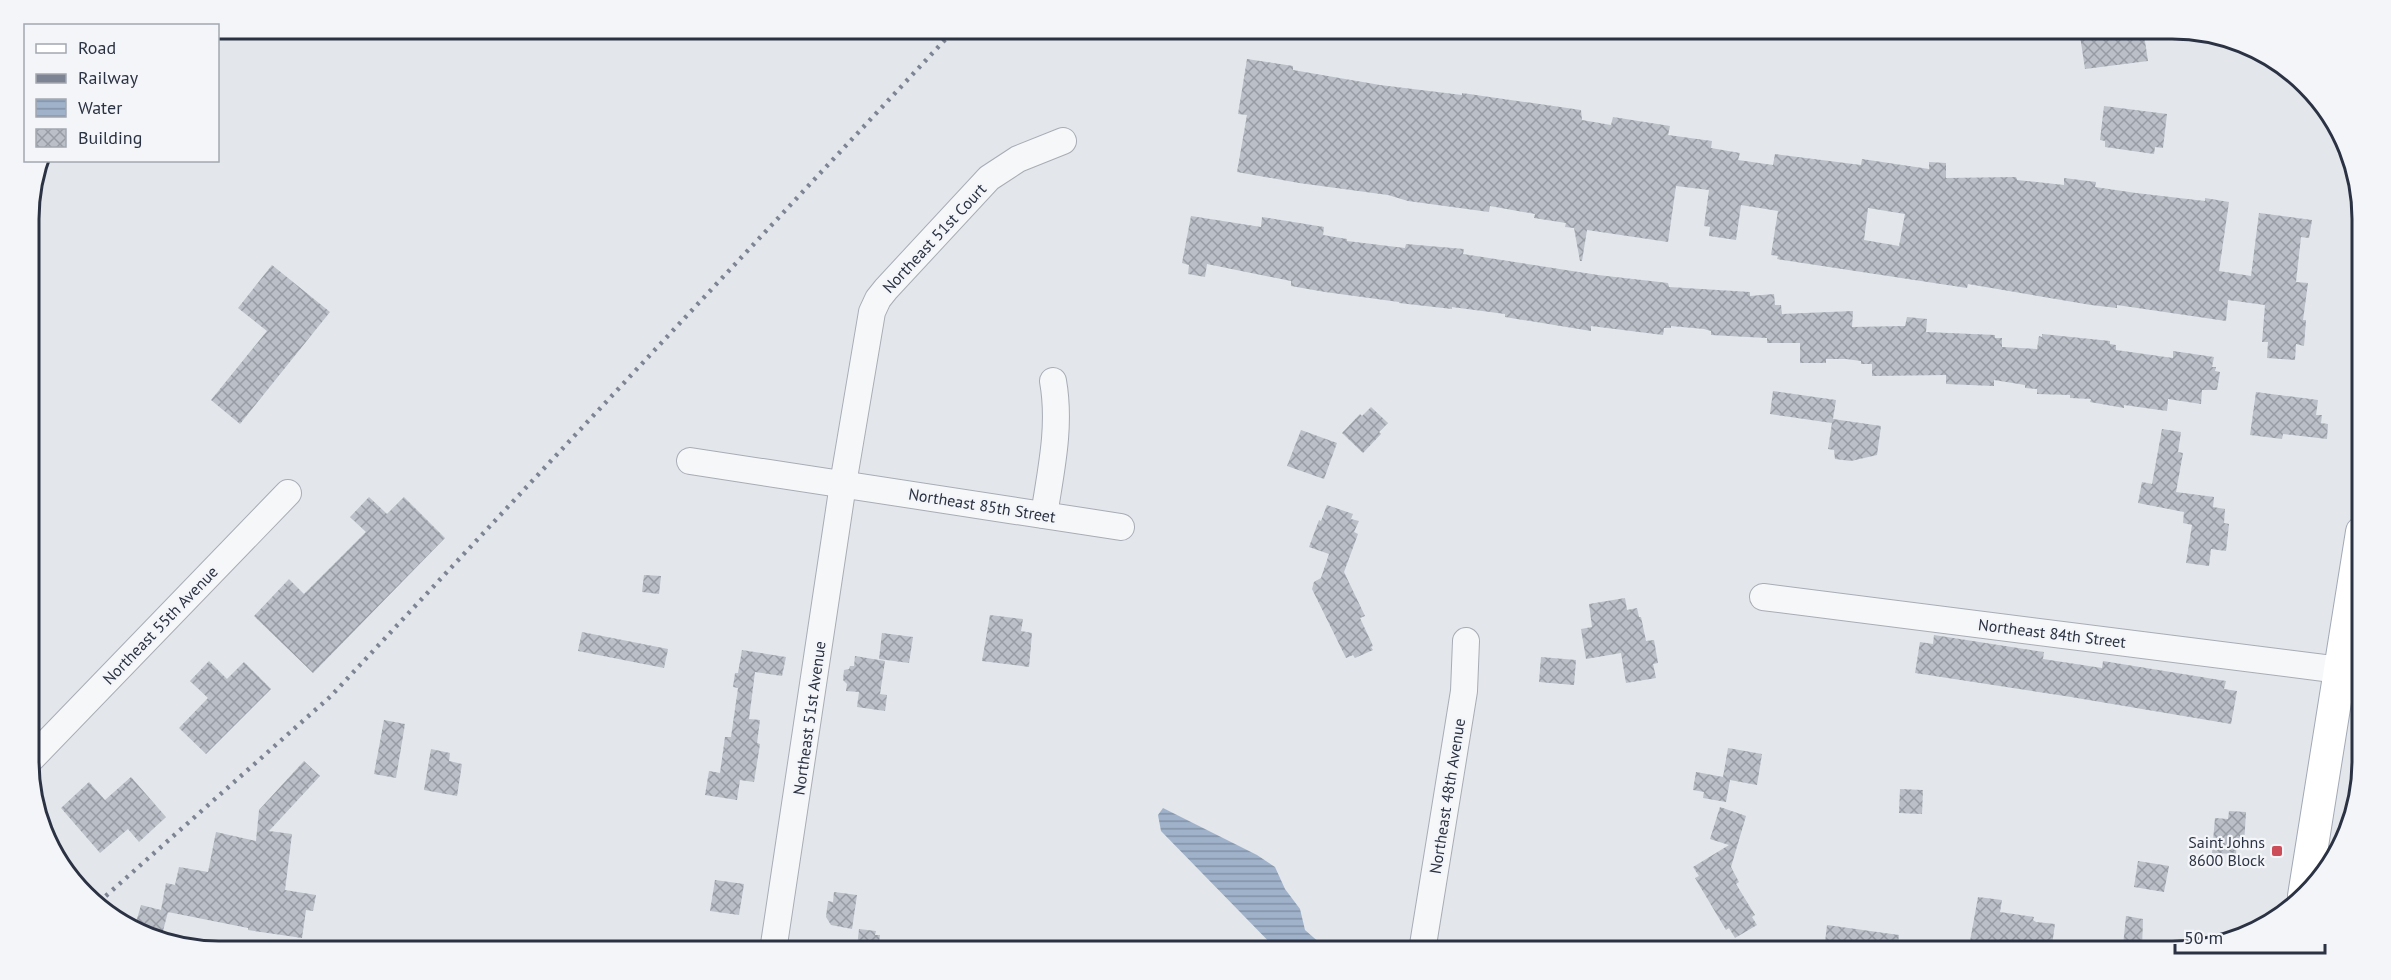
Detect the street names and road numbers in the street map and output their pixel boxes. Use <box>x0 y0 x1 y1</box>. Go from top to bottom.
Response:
street label: Northeast 51st Court <box>878 178 990 297</box>
street label: Northeast 85th Street <box>907 483 1058 527</box>
street label: Northeast 55th Avenue <box>98 561 222 689</box>
street label: Northeast 84th Street <box>1977 614 2128 652</box>
street label: Northeast 51st Avenue <box>788 640 830 796</box>
street label: Northeast 48th Avenue <box>1425 717 1469 875</box>

